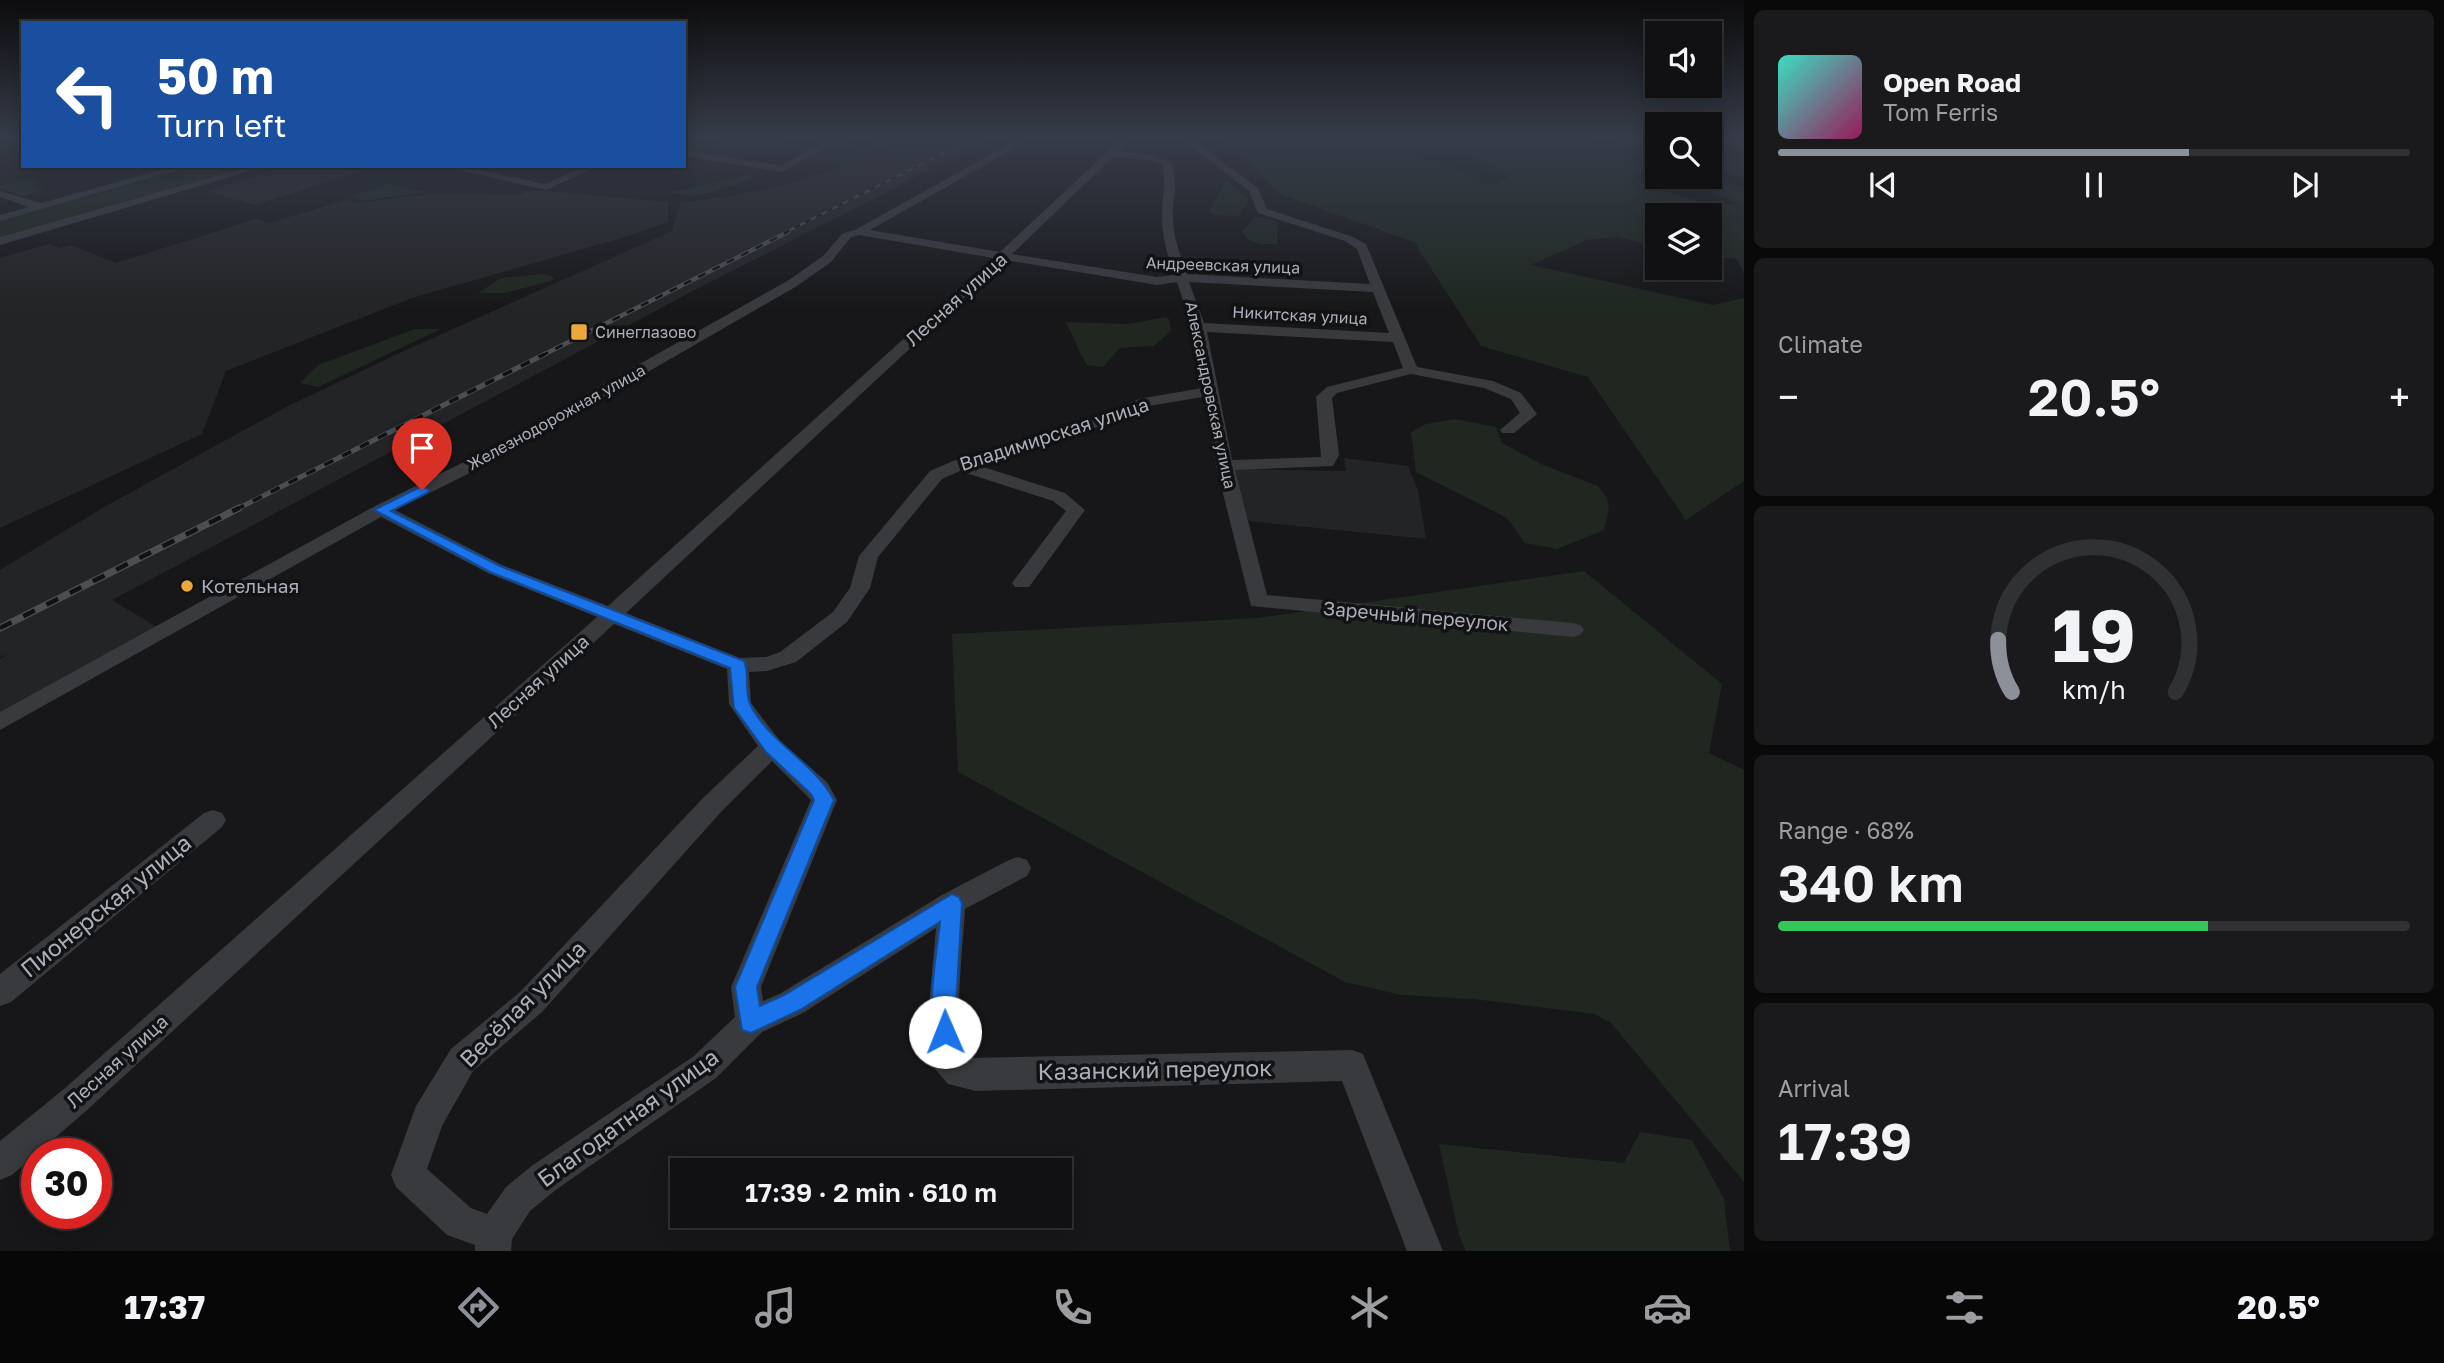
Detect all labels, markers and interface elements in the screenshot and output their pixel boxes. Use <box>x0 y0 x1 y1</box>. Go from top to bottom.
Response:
map controls <box>1645 21 1722 280</box>
button: sound <box>1645 21 1722 98</box>
text: 50 m <box>157 46 274 105</box>
icon: left <box>42 49 133 140</box>
text: Open Road <box>1883 67 2021 98</box>
text: Tom Ferris <box>1883 98 1998 126</box>
text: Turn left <box>157 106 286 144</box>
button: search <box>1645 112 1722 189</box>
icon: previous <box>1864 166 1902 204</box>
icon: pause <box>2075 166 2113 204</box>
icon: next <box>2286 166 2324 204</box>
button: layers <box>1645 203 1722 280</box>
street label: Лесная улица <box>900 247 1011 350</box>
street label: Андреевская улица <box>1145 252 1301 278</box>
street label: Александровская улица <box>1181 299 1241 491</box>
street label: Никитская улица <box>1232 301 1368 329</box>
marker: Синеглазово <box>569 322 589 342</box>
place label: Синеглазово <box>595 322 696 342</box>
text: Climate <box>1778 330 1863 358</box>
street label: Железнодорожная улица <box>464 360 648 474</box>
text: 20.5° <box>2028 365 2160 427</box>
text: − <box>1778 374 1799 419</box>
text: + <box>2389 374 2410 419</box>
street label: Владимирская улица <box>956 392 1151 475</box>
pin <box>392 418 452 490</box>
icon: arrive <box>403 429 441 467</box>
place label: Котельная <box>201 574 299 597</box>
marker: Котельная <box>179 578 195 594</box>
text: 19 <box>2052 591 2136 678</box>
street label: Заречный переулок <box>1322 596 1510 635</box>
street label: Лесная улица <box>482 629 593 732</box>
text: km/h <box>2062 673 2126 704</box>
text: Range · 68% <box>1778 816 1914 844</box>
street label: Пионерская улица <box>14 828 196 983</box>
text: 340 km <box>1778 851 1964 913</box>
street label: Весёлая улица <box>453 934 591 1072</box>
position arrow <box>908 995 982 1069</box>
street label: Лесная улица <box>61 1009 172 1112</box>
street label: Благодатная улица <box>531 1042 723 1192</box>
street label: Казанский переулок <box>1037 1053 1273 1085</box>
text: Arrival <box>1778 1074 1850 1102</box>
text: 17:39 <box>1778 1109 1912 1171</box>
speed limit sign: 30 <box>21 1138 112 1229</box>
text: 17:39 · 2 min · 610 m <box>745 1177 997 1208</box>
icon: directions <box>454 1283 503 1332</box>
icon: music <box>751 1283 800 1332</box>
icon: phone <box>1048 1283 1097 1332</box>
icon: climate <box>1345 1283 1394 1332</box>
icon: car <box>1643 1283 1692 1332</box>
icon: filters <box>1940 1283 1989 1332</box>
text: 17:37 <box>124 1288 205 1326</box>
text: 20.5° <box>2237 1288 2320 1326</box>

